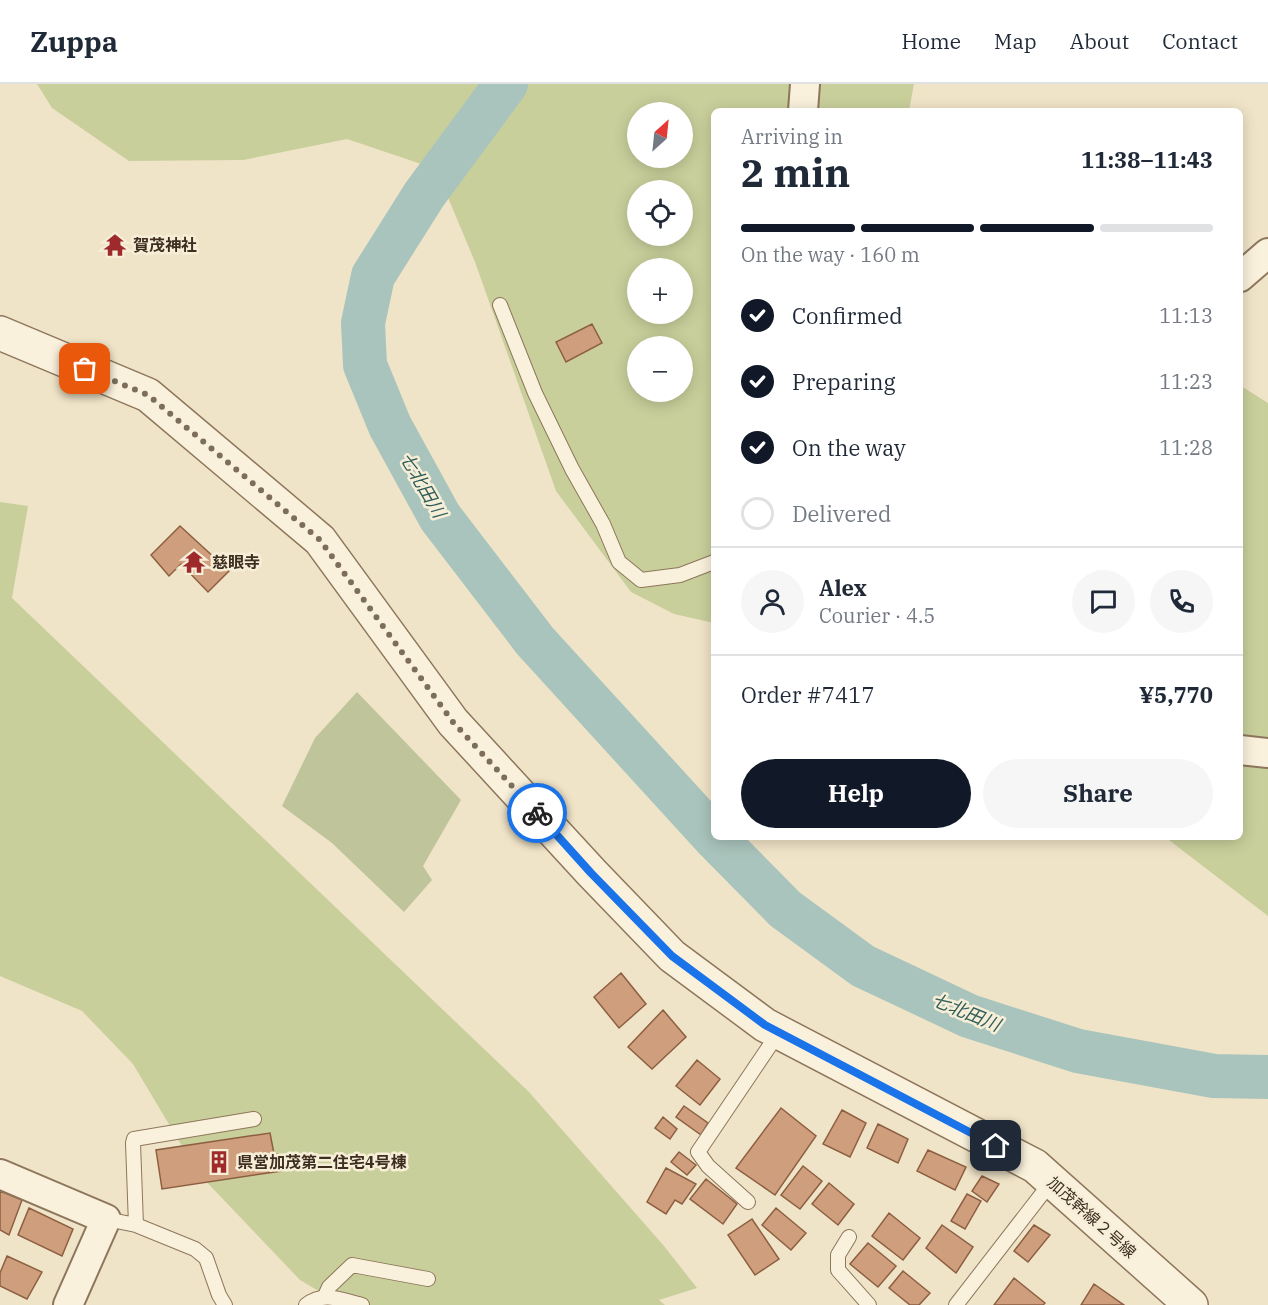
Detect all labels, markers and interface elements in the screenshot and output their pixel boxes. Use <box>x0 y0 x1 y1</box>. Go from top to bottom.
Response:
text: Zuppa <box>30 23 118 60</box>
text: Home <box>901 27 961 55</box>
text: Map <box>994 27 1037 55</box>
text: About <box>1070 27 1129 55</box>
text: Contact <box>1162 27 1238 55</box>
north arrow <box>627 102 693 168</box>
map controls <box>627 102 693 402</box>
text: Arriving in <box>741 123 843 150</box>
text: 11:38–11:43 <box>1081 145 1213 174</box>
text: 2 min <box>741 147 850 198</box>
button: locate <box>627 180 693 246</box>
temple icon: 賀茂神社 <box>102 232 128 258</box>
place label: 賀茂神社 <box>133 235 197 255</box>
text: On the way · 160 m <box>741 241 920 268</box>
button: + <box>627 258 693 324</box>
icon: check <box>741 299 774 332</box>
text: Confirmed <box>792 301 903 330</box>
text: 11:13 <box>1159 302 1213 329</box>
button: − <box>627 336 693 402</box>
pin <box>59 343 110 394</box>
icon: bag <box>68 352 101 385</box>
icon: check <box>741 365 774 398</box>
text: Preparing <box>792 367 896 396</box>
text: 11:23 <box>1159 368 1213 395</box>
icon: check <box>741 431 774 464</box>
text: On the way <box>792 433 906 462</box>
text: 11:28 <box>1159 434 1213 461</box>
water label: 七北田川 <box>395 448 452 524</box>
text: Delivered <box>792 499 891 528</box>
temple icon: 慈眼寺 <box>181 549 207 575</box>
place label: 慈眼寺 <box>212 552 260 572</box>
button: person <box>741 570 804 633</box>
button: chat <box>1072 570 1135 633</box>
button: phone <box>1150 570 1213 633</box>
text: Alex <box>819 573 867 602</box>
text: Courier · 4.5 <box>819 602 935 629</box>
text: Order #7417 <box>741 680 875 709</box>
text: ¥5,770 <box>1139 680 1213 709</box>
button: Help <box>741 759 971 828</box>
button: Share <box>983 759 1213 828</box>
courier <box>507 783 567 843</box>
icon: bike <box>521 797 554 830</box>
water label: 七北田川 <box>928 988 1006 1037</box>
pin <box>970 1120 1021 1171</box>
icon: home <box>979 1129 1012 1162</box>
building icon: 県営加茂第二住宅4号棟 <box>206 1149 232 1175</box>
place label: 県営加茂第二住宅4号棟 <box>237 1152 407 1172</box>
street label: 加茂幹線２号線 <box>1044 1172 1140 1262</box>

